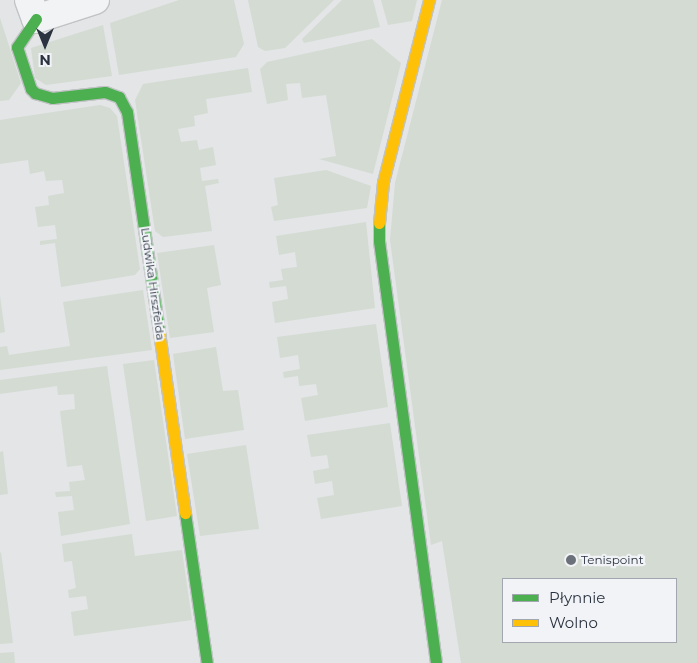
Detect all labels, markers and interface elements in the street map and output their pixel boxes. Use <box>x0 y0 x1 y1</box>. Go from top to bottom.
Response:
north arrow <box>20 20 70 70</box>
text: N <box>39 51 51 69</box>
street label: Ludwika Hirszfelda <box>138 227 168 341</box>
place label: Tenispoint <box>581 553 644 567</box>
marker: Tenispoint <box>565 554 577 566</box>
legend <box>502 578 677 643</box>
text: Płynnie <box>549 588 605 607</box>
text: Wolno <box>549 613 598 632</box>

